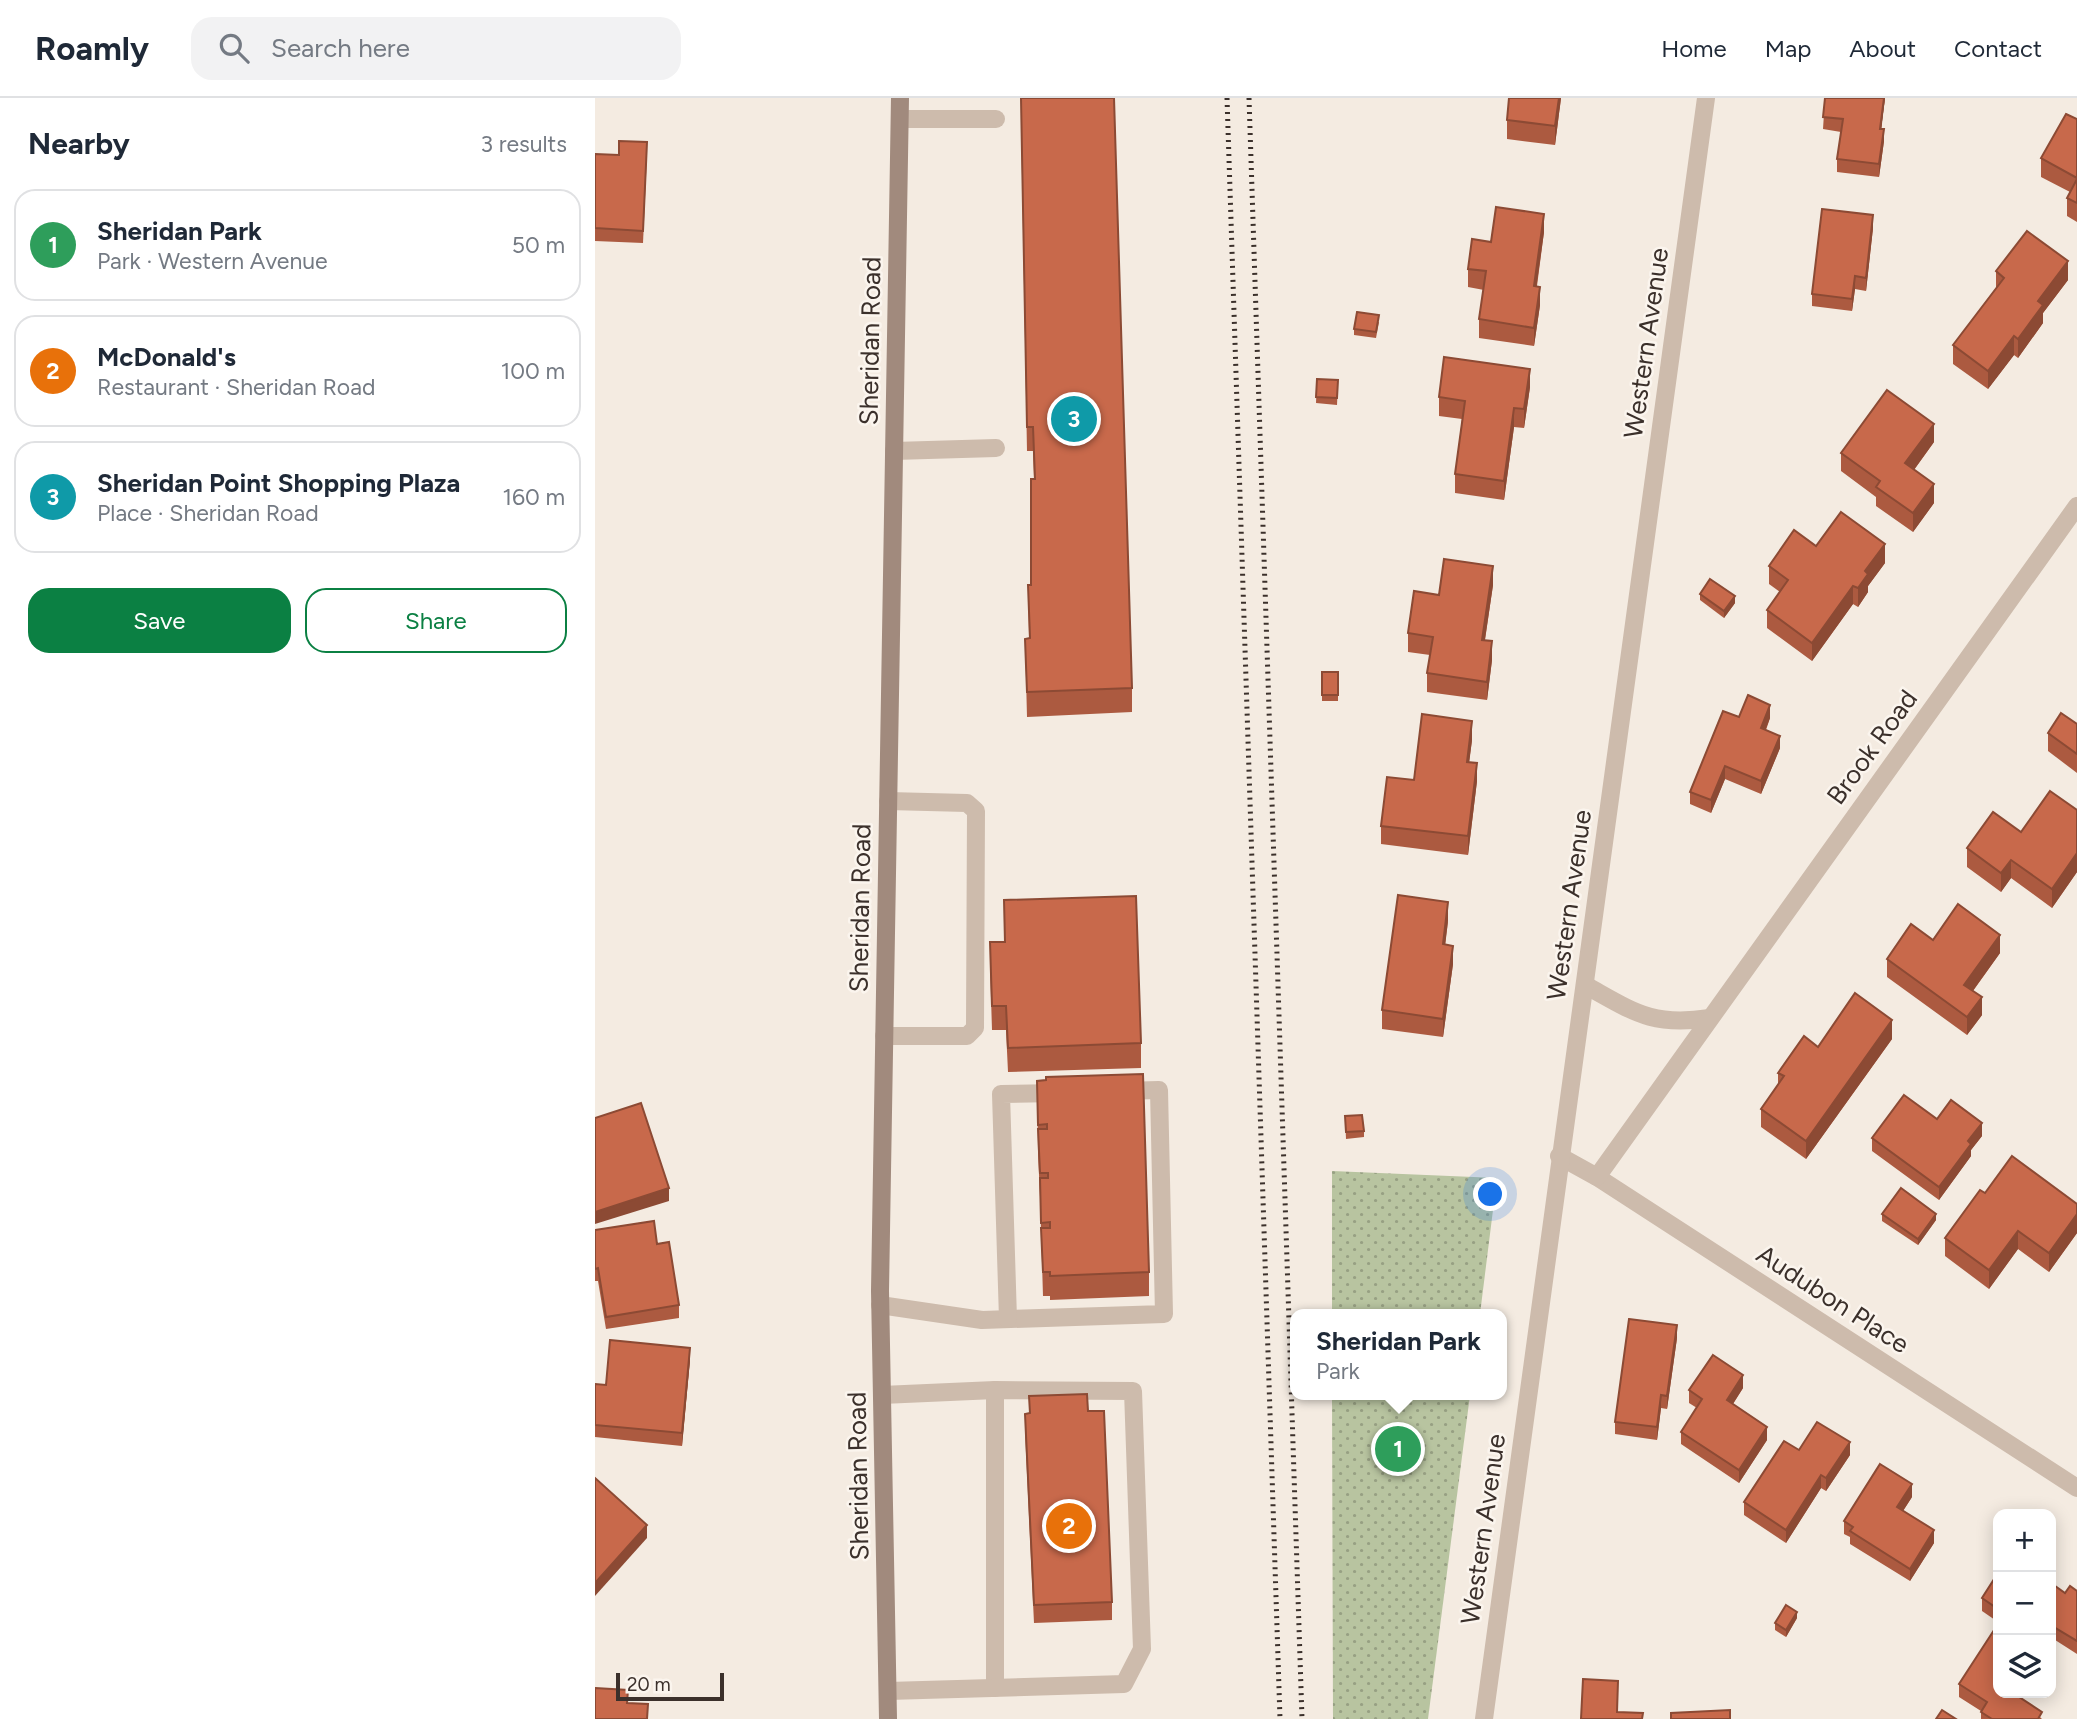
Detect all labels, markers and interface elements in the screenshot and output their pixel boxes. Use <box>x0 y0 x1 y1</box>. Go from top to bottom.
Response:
search box <box>191 17 681 80</box>
text: Roamly <box>35 29 149 68</box>
icon: search <box>215 29 253 67</box>
text: Search here <box>271 32 410 64</box>
text: Home <box>1661 34 1727 63</box>
text: Map <box>1765 34 1811 63</box>
text: About <box>1849 34 1916 63</box>
text: Contact <box>1954 34 2042 63</box>
text: Nearby <box>28 125 130 162</box>
text: 3 results <box>480 130 567 158</box>
text: Sheridan Park <box>97 215 262 247</box>
text: 1 <box>48 231 58 259</box>
text: 50 m <box>512 231 565 259</box>
street label: Western Avenue <box>1617 246 1675 440</box>
text: Park · Western Avenue <box>97 247 328 275</box>
street label: Sheridan Road <box>853 256 887 426</box>
text: McDonald's <box>97 341 236 373</box>
text: 2 <box>46 357 60 385</box>
text: 100 m <box>501 357 565 385</box>
text: Restaurant · Sheridan Road <box>97 373 375 401</box>
pin: 3 <box>1051 393 1097 445</box>
text: Sheridan Point Shopping Plaza <box>97 467 460 499</box>
text: 3 <box>47 483 59 511</box>
text: 160 m <box>502 483 565 511</box>
text: Place · Sheridan Road <box>97 499 319 527</box>
button: Save <box>28 588 291 653</box>
button: Share <box>305 588 567 653</box>
street label: Brook Road <box>1820 684 1924 810</box>
street label: Western Avenue <box>1540 808 1598 1002</box>
street label: Sheridan Road <box>843 823 877 993</box>
your location <box>1473 1177 1507 1211</box>
street label: Audubon Place <box>1751 1238 1915 1360</box>
popup <box>1290 1309 1507 1400</box>
text: Sheridan Park <box>1316 1325 1481 1357</box>
text: Park <box>1316 1357 1360 1385</box>
street label: Sheridan Road <box>841 1391 875 1561</box>
pin: 1 <box>1375 1423 1421 1475</box>
street label: Western Avenue <box>1454 1432 1512 1626</box>
pin: 2 <box>1046 1500 1092 1552</box>
map controls <box>1993 1509 2056 1698</box>
button: + <box>1993 1509 2056 1572</box>
button: − <box>1993 1572 2056 1635</box>
button: layers <box>1993 1635 2056 1698</box>
scale bar <box>616 1670 725 1702</box>
text: 20 m <box>627 1673 671 1696</box>

